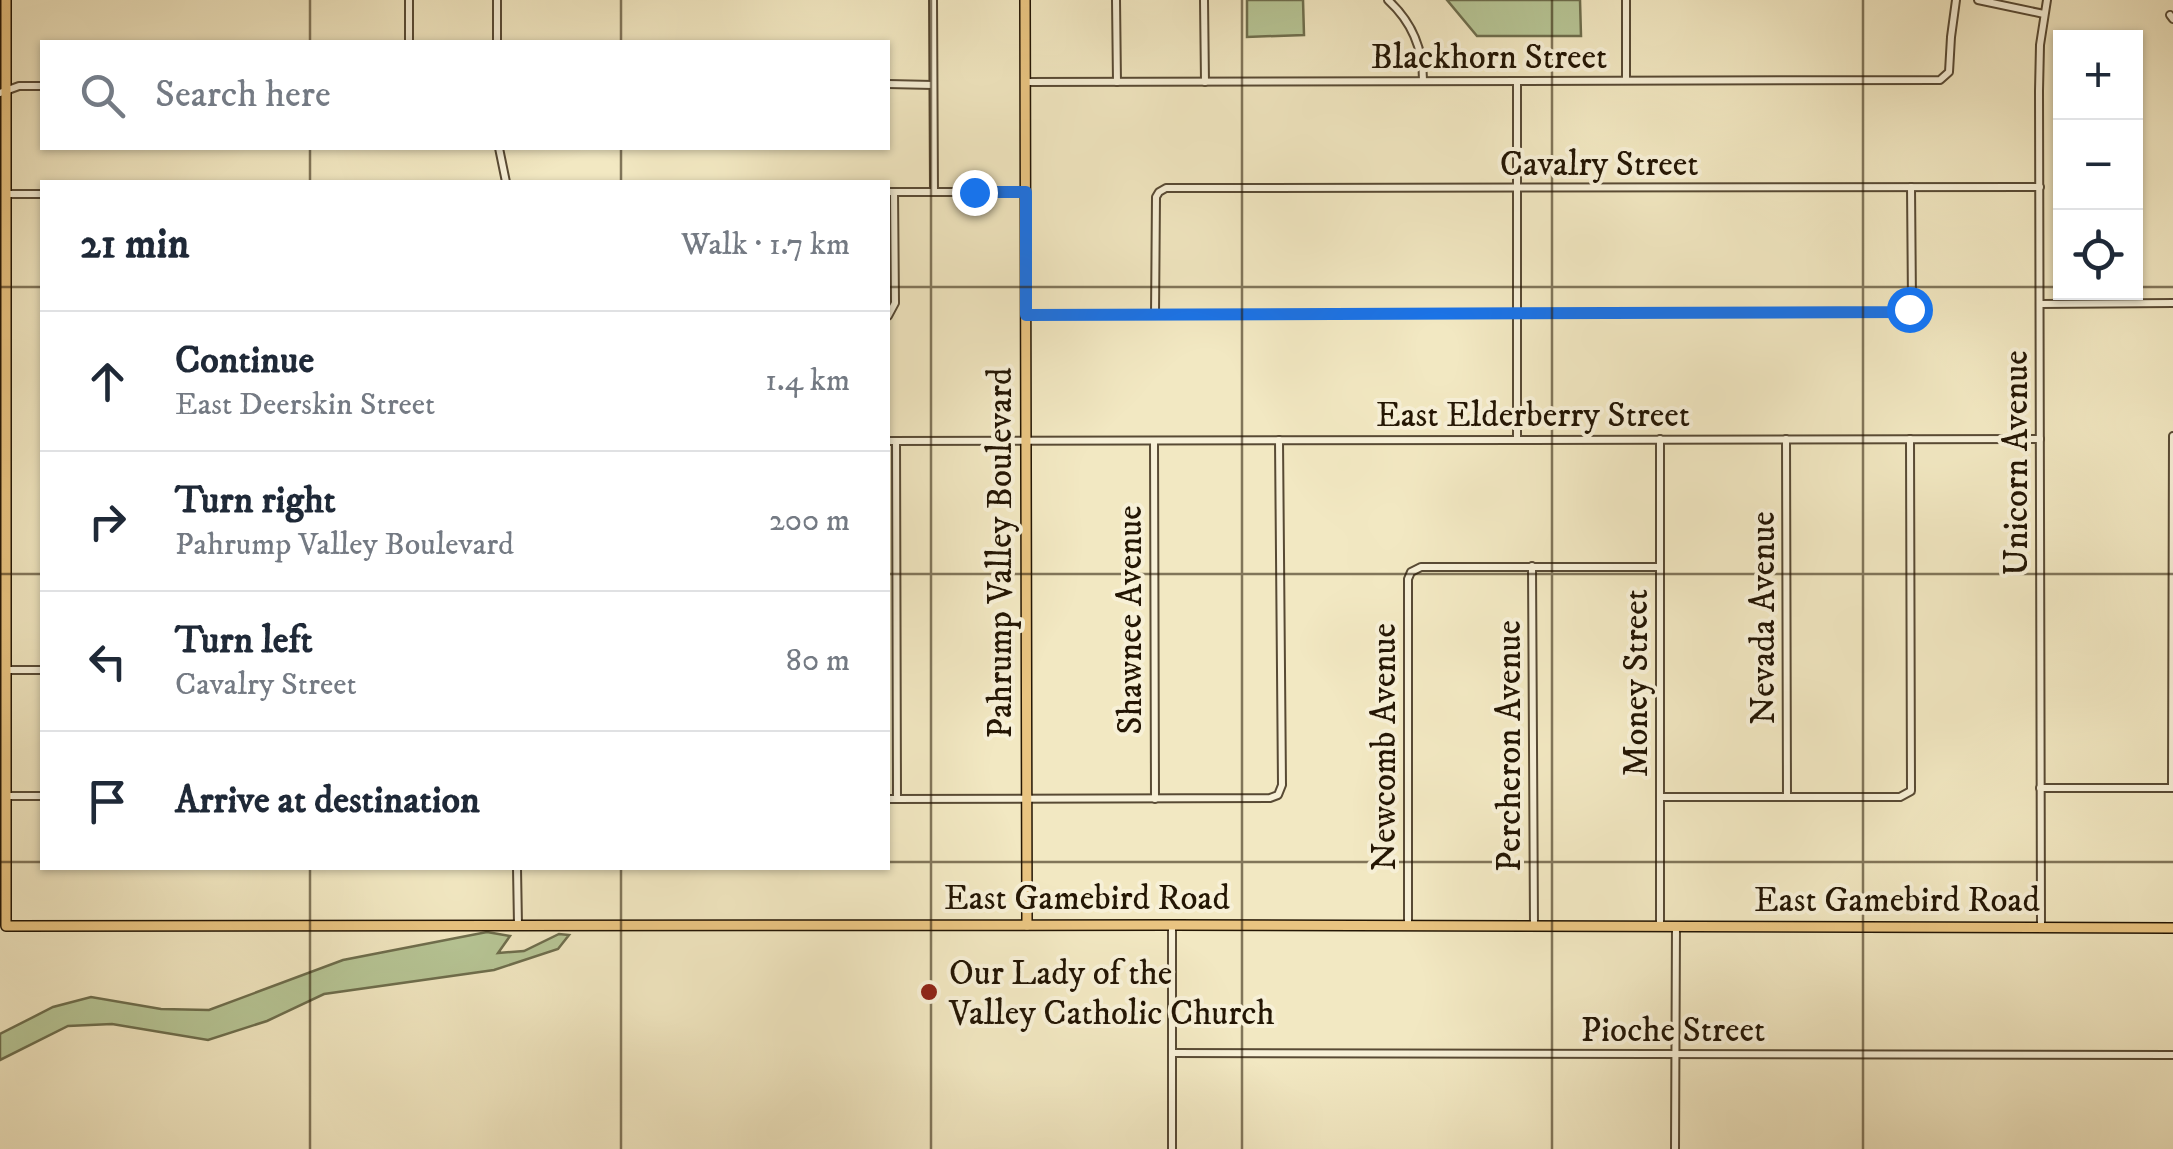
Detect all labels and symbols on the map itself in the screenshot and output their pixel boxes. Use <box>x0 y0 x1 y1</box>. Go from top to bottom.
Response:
street label: Blackhorn Street <box>1371 36 1607 80</box>
street label: Cavalry Street <box>1500 143 1698 187</box>
route end <box>952 170 998 216</box>
route start <box>1887 287 1933 333</box>
street label: Unicorn Avenue <box>1995 350 2039 576</box>
street label: Pahrump Valley Boulevard <box>979 367 1023 738</box>
street label: East Elderberry Street <box>1376 394 1690 438</box>
street label: Shawnee Avenue <box>1109 505 1153 735</box>
street label: Nevada Avenue <box>1742 511 1786 725</box>
street label: Money Street <box>1615 589 1659 777</box>
street label: Percheron Avenue <box>1488 620 1532 872</box>
street label: Newcomb Avenue <box>1363 623 1407 871</box>
street label: East Gamebird Road <box>944 877 1230 921</box>
street label: East Gamebird Road <box>1754 879 2040 923</box>
place label: Our Lady of the Valley Catholic Church <box>948 952 1275 1036</box>
marker: Our Lady of the Valley Catholic Church <box>918 981 940 1003</box>
street label: Pioche Street <box>1581 1009 1765 1053</box>

